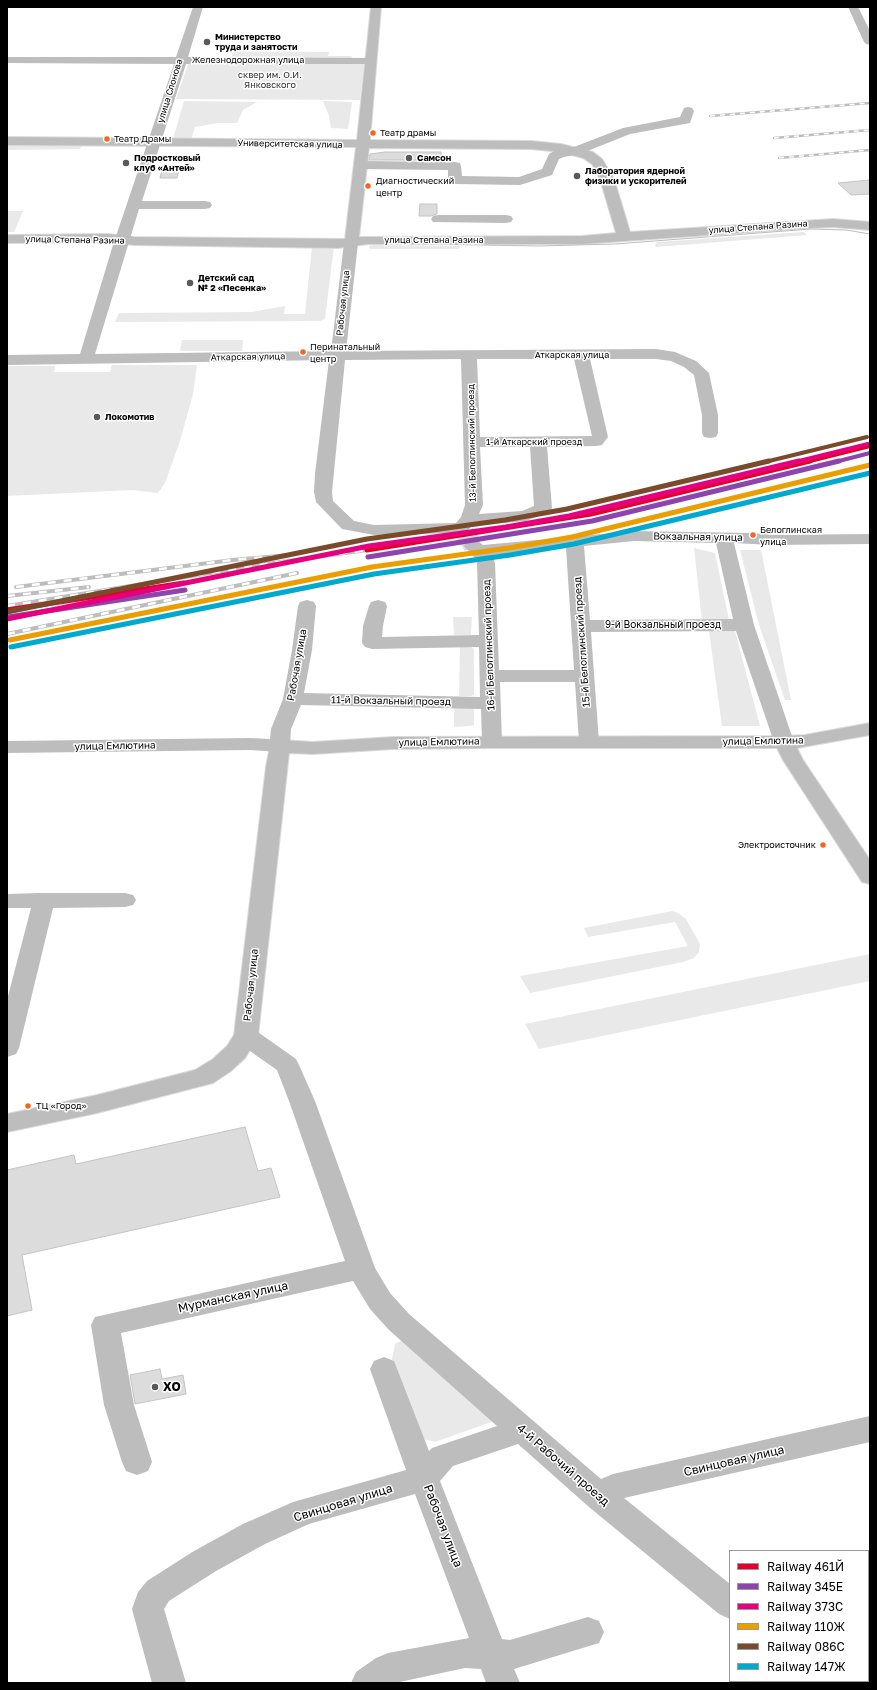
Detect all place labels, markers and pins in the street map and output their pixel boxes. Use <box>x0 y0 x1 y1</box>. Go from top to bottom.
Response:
place label: Министерство труда и занятости <box>215 32 297 53</box>
marker: Министерство труда и занятости <box>202 37 212 47</box>
marker: Театр драмы <box>368 128 378 138</box>
place label: Театр драмы <box>380 128 436 138</box>
marker: Театр Драмы <box>102 134 112 144</box>
place label: Театр Драмы <box>114 134 171 144</box>
place label: Подростковый клуб «Антей» <box>134 153 201 174</box>
marker: Самсон <box>404 153 414 163</box>
place label: Самсон <box>417 153 451 163</box>
marker: Подростковый клуб «Антей» <box>121 158 131 168</box>
place label: Лаборатория ядерной физики и ускорителей <box>585 166 686 187</box>
marker: Лаборатория ядерной физики и ускорителей <box>572 171 582 181</box>
place label: Диагностический центр <box>376 176 454 197</box>
marker: Диагностический центр <box>363 181 373 191</box>
place label: Детский сад № 2 «Песенка» <box>198 273 266 294</box>
marker: Детский сад № 2 «Песенка» <box>185 278 195 288</box>
place label: Перинатальный центр <box>310 342 380 363</box>
marker: Перинатальный центр <box>298 347 308 357</box>
marker: Локомотив <box>92 412 102 422</box>
place label: Локомотив <box>105 412 155 422</box>
place label: Белоглинская улица <box>760 525 822 546</box>
marker: Белоглинская улица <box>748 530 758 540</box>
place label: Электроисточник <box>738 840 816 850</box>
marker: Электроисточник <box>818 840 828 850</box>
marker: ТЦ «Город» <box>23 1101 33 1111</box>
place label: ТЦ «Город» <box>36 1101 86 1111</box>
place label: ХО <box>163 1380 181 1394</box>
marker: ХО <box>150 1382 160 1392</box>

